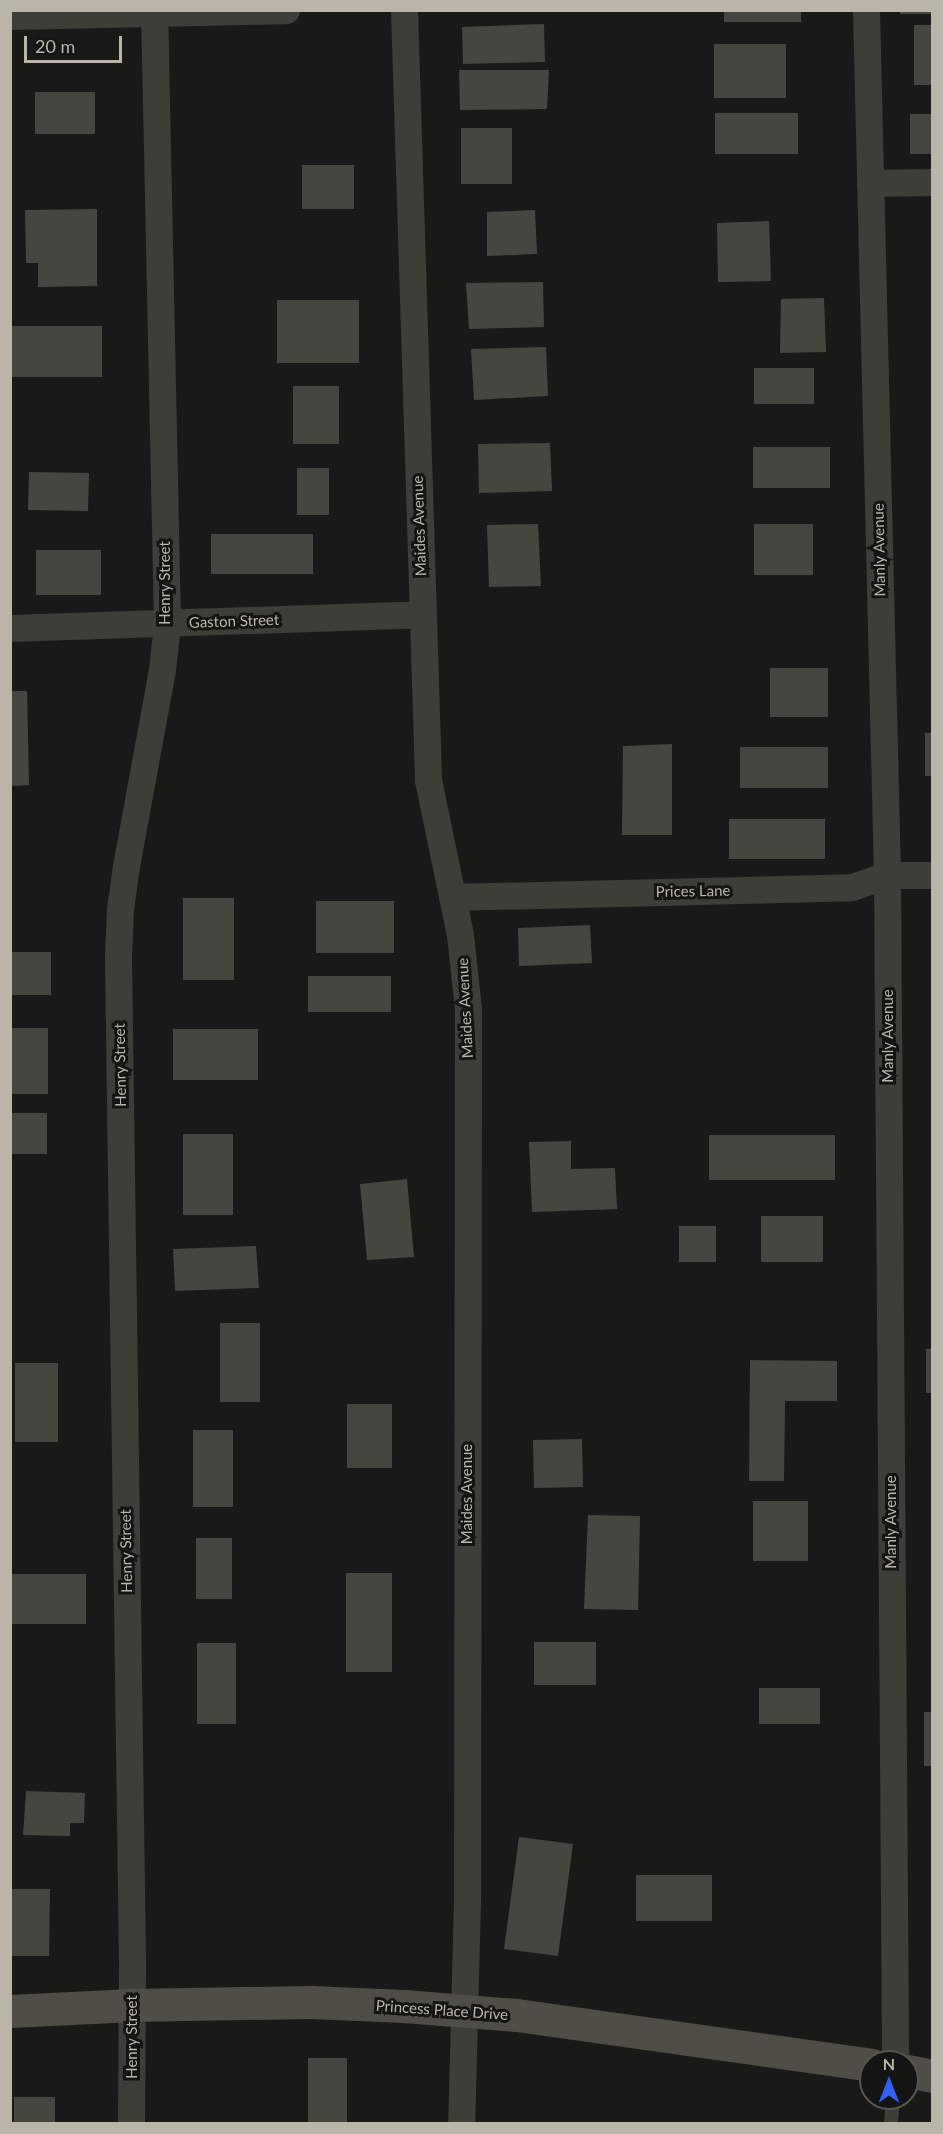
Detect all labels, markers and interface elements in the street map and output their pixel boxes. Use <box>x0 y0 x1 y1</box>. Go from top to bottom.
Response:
scale bar <box>27 24 124 62</box>
text: 20 m <box>35 35 75 57</box>
street label: Maides Avenue <box>408 475 430 577</box>
street label: Manly Avenue <box>869 503 889 597</box>
street label: Henry Street <box>156 541 174 625</box>
street label: Gaston Street <box>189 610 279 632</box>
street label: Prices Lane <box>656 881 730 901</box>
street label: Maides Avenue <box>453 957 477 1059</box>
street label: Manly Avenue <box>879 989 897 1083</box>
street label: Henry Street <box>110 1023 130 1107</box>
street label: Maides Avenue <box>458 1443 476 1545</box>
street label: Manly Avenue <box>882 1475 900 1569</box>
street label: Henry Street <box>116 1509 136 1593</box>
street label: Henry Street <box>123 1995 141 2079</box>
street label: Princess Place Drive <box>375 1996 509 2024</box>
north arrow <box>859 2050 919 2110</box>
text: N <box>883 2054 895 2073</box>

